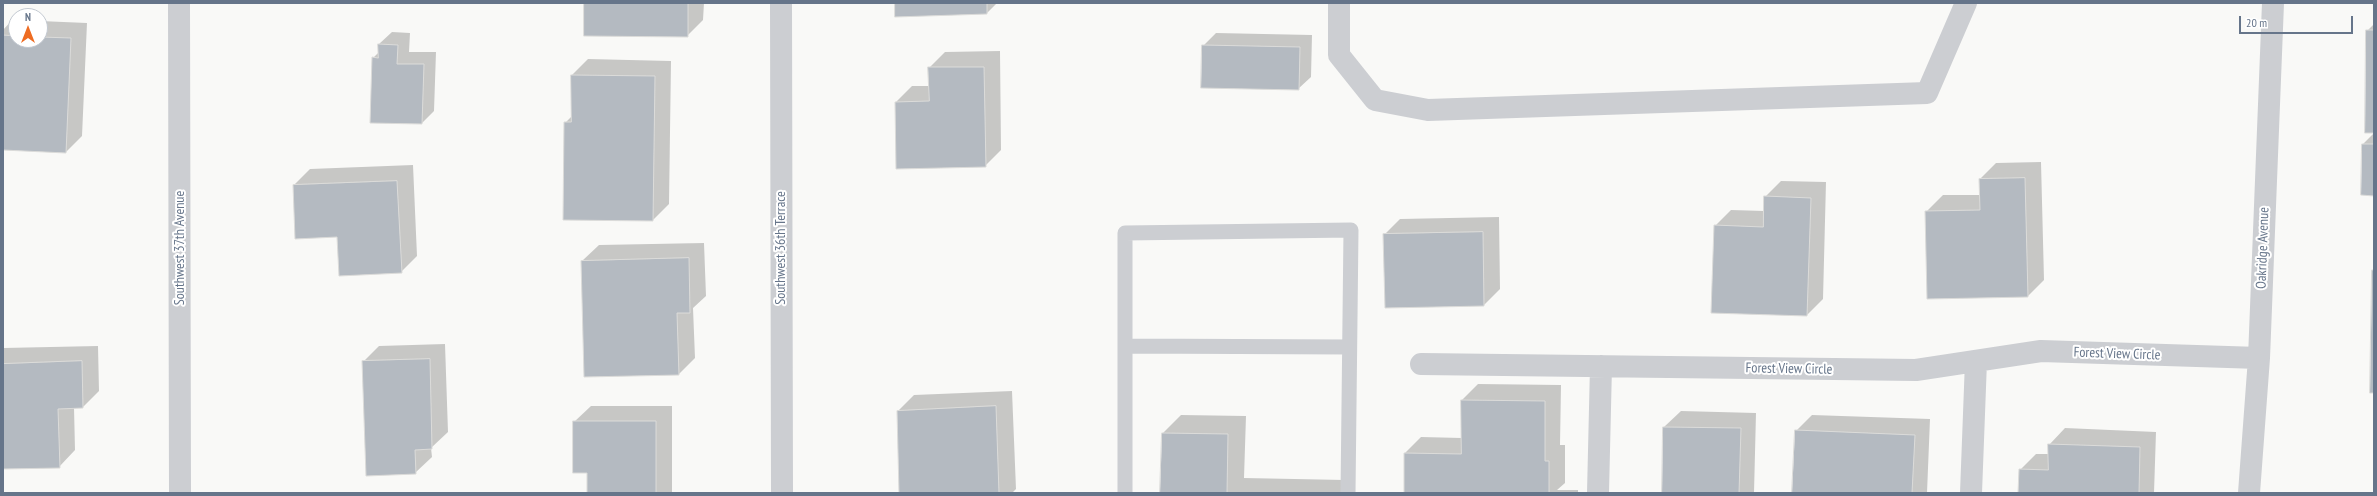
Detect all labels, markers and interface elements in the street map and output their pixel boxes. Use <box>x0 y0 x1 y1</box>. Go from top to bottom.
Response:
north arrow <box>8 8 48 48</box>
scale bar <box>2241 8 2355 34</box>
text: N <box>25 10 31 24</box>
text: 20 m <box>2246 15 2267 30</box>
street label: Southwest 37th Avenue <box>172 191 188 305</box>
street label: Southwest 36th Terrace <box>773 191 789 305</box>
street label: Oakridge Avenue <box>2253 207 2273 289</box>
street label: Forest View Circle <box>2073 344 2161 364</box>
street label: Forest View Circle <box>1745 360 1833 378</box>

